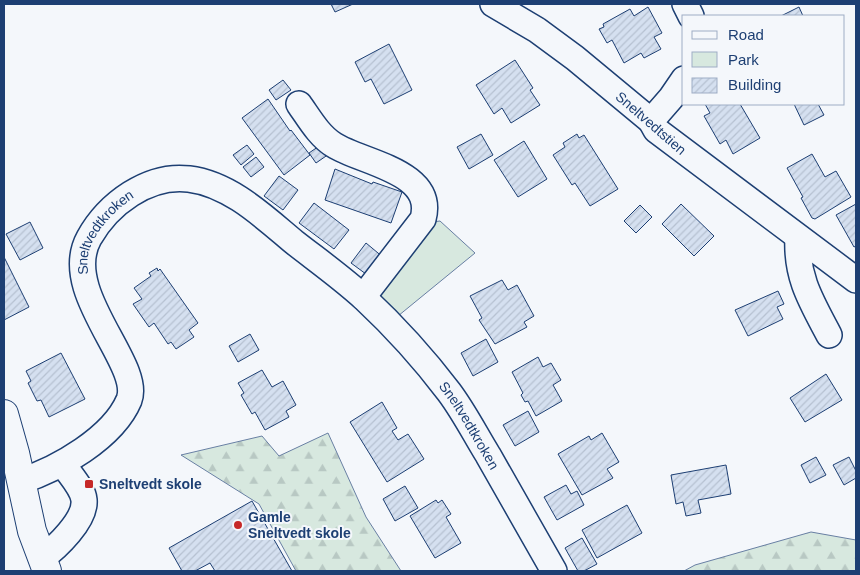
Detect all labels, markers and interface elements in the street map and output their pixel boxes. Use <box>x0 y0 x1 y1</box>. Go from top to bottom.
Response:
legend <box>682 15 845 105</box>
text: Road <box>728 26 764 43</box>
text: Park <box>728 51 759 68</box>
text: Building <box>728 76 781 93</box>
street label: Sneltvedtstien <box>613 88 689 158</box>
street label: Sneltvedtkroken <box>74 186 136 276</box>
street label: Sneltvedtkroken <box>436 378 502 472</box>
place label: Sneltvedt skole <box>99 476 202 492</box>
marker: Sneltvedt skole <box>83 478 95 490</box>
place label: Gamle Sneltvedt skole <box>248 509 351 541</box>
marker: Gamle Sneltvedt skole <box>232 519 244 531</box>

